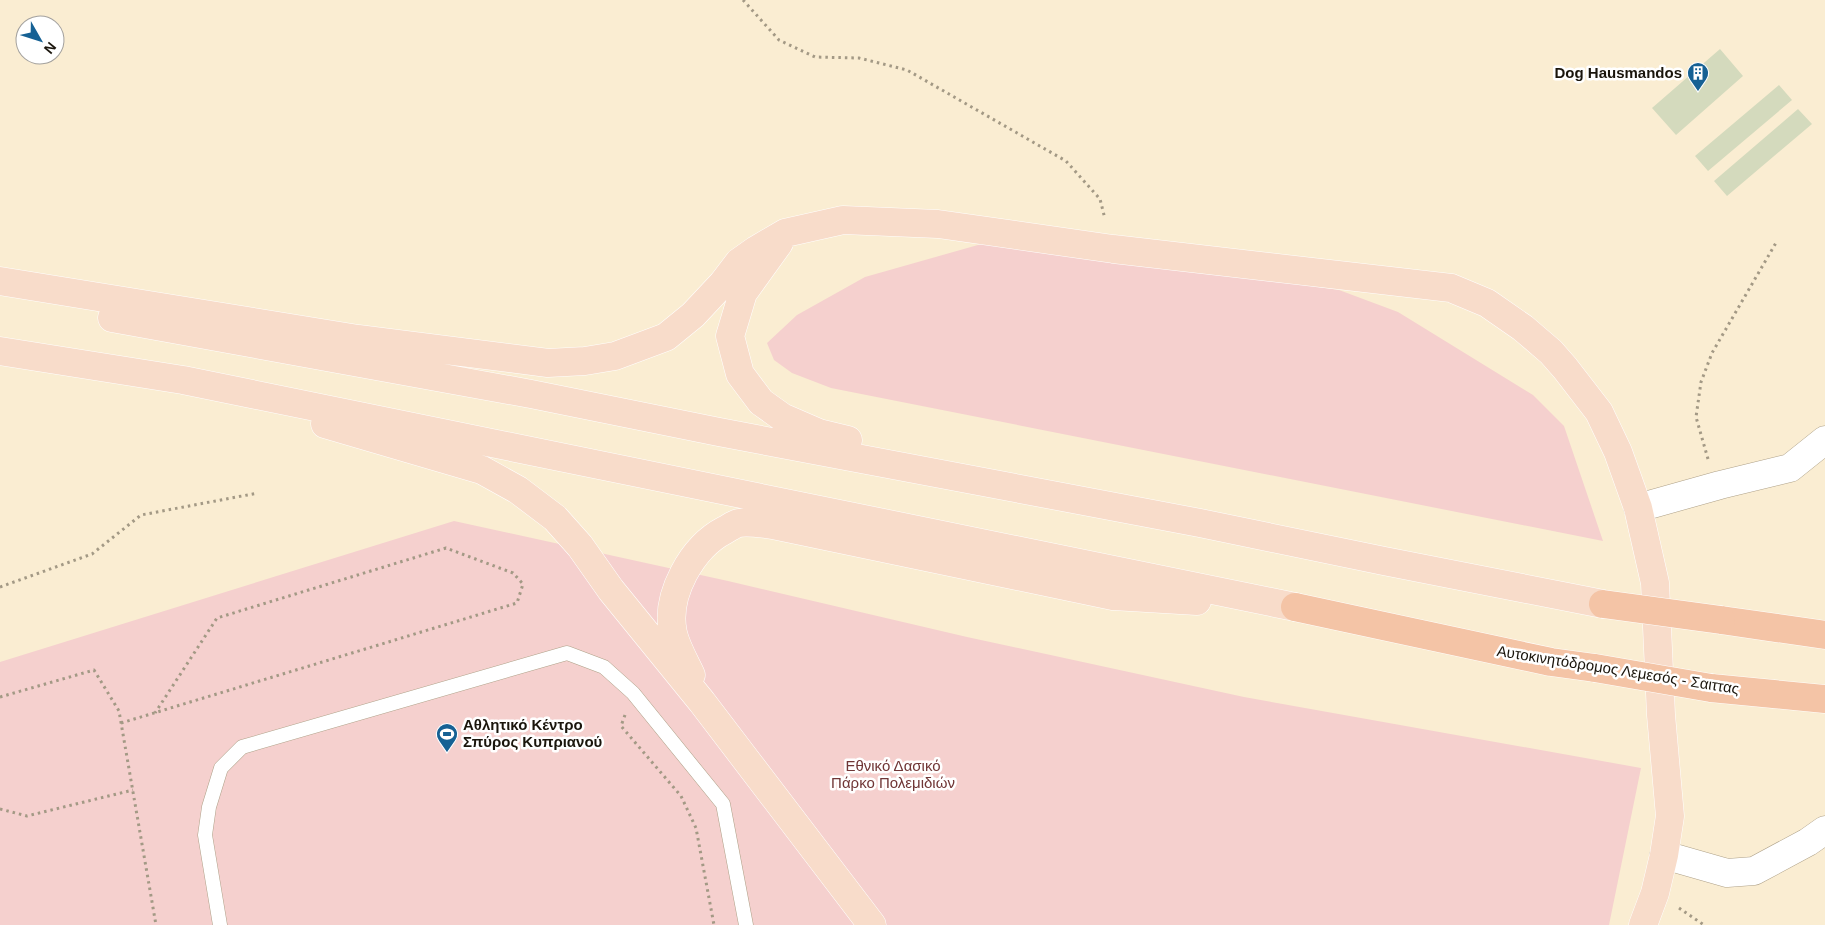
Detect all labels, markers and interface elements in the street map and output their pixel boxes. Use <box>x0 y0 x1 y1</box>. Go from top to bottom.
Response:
north arrow <box>15 15 65 65</box>
text: N <box>41 39 60 57</box>
building icon: Dog Hausmandos <box>1686 61 1710 92</box>
place label: Dog Hausmandos <box>1554 64 1682 81</box>
street label: Αυτοκινητόδρομος Λεμεσός - Σαιττας <box>1496 642 1740 697</box>
place label: Αθλητικό Κέντρο Σπύρος Κυπριανού <box>463 716 603 750</box>
sports icon: Αθλητικό Κέντρο Σπύρος Κυπριανού <box>435 722 459 753</box>
park label: Εθνικό Δασικό Πάρκο Πολεμιδιών <box>831 757 955 791</box>

